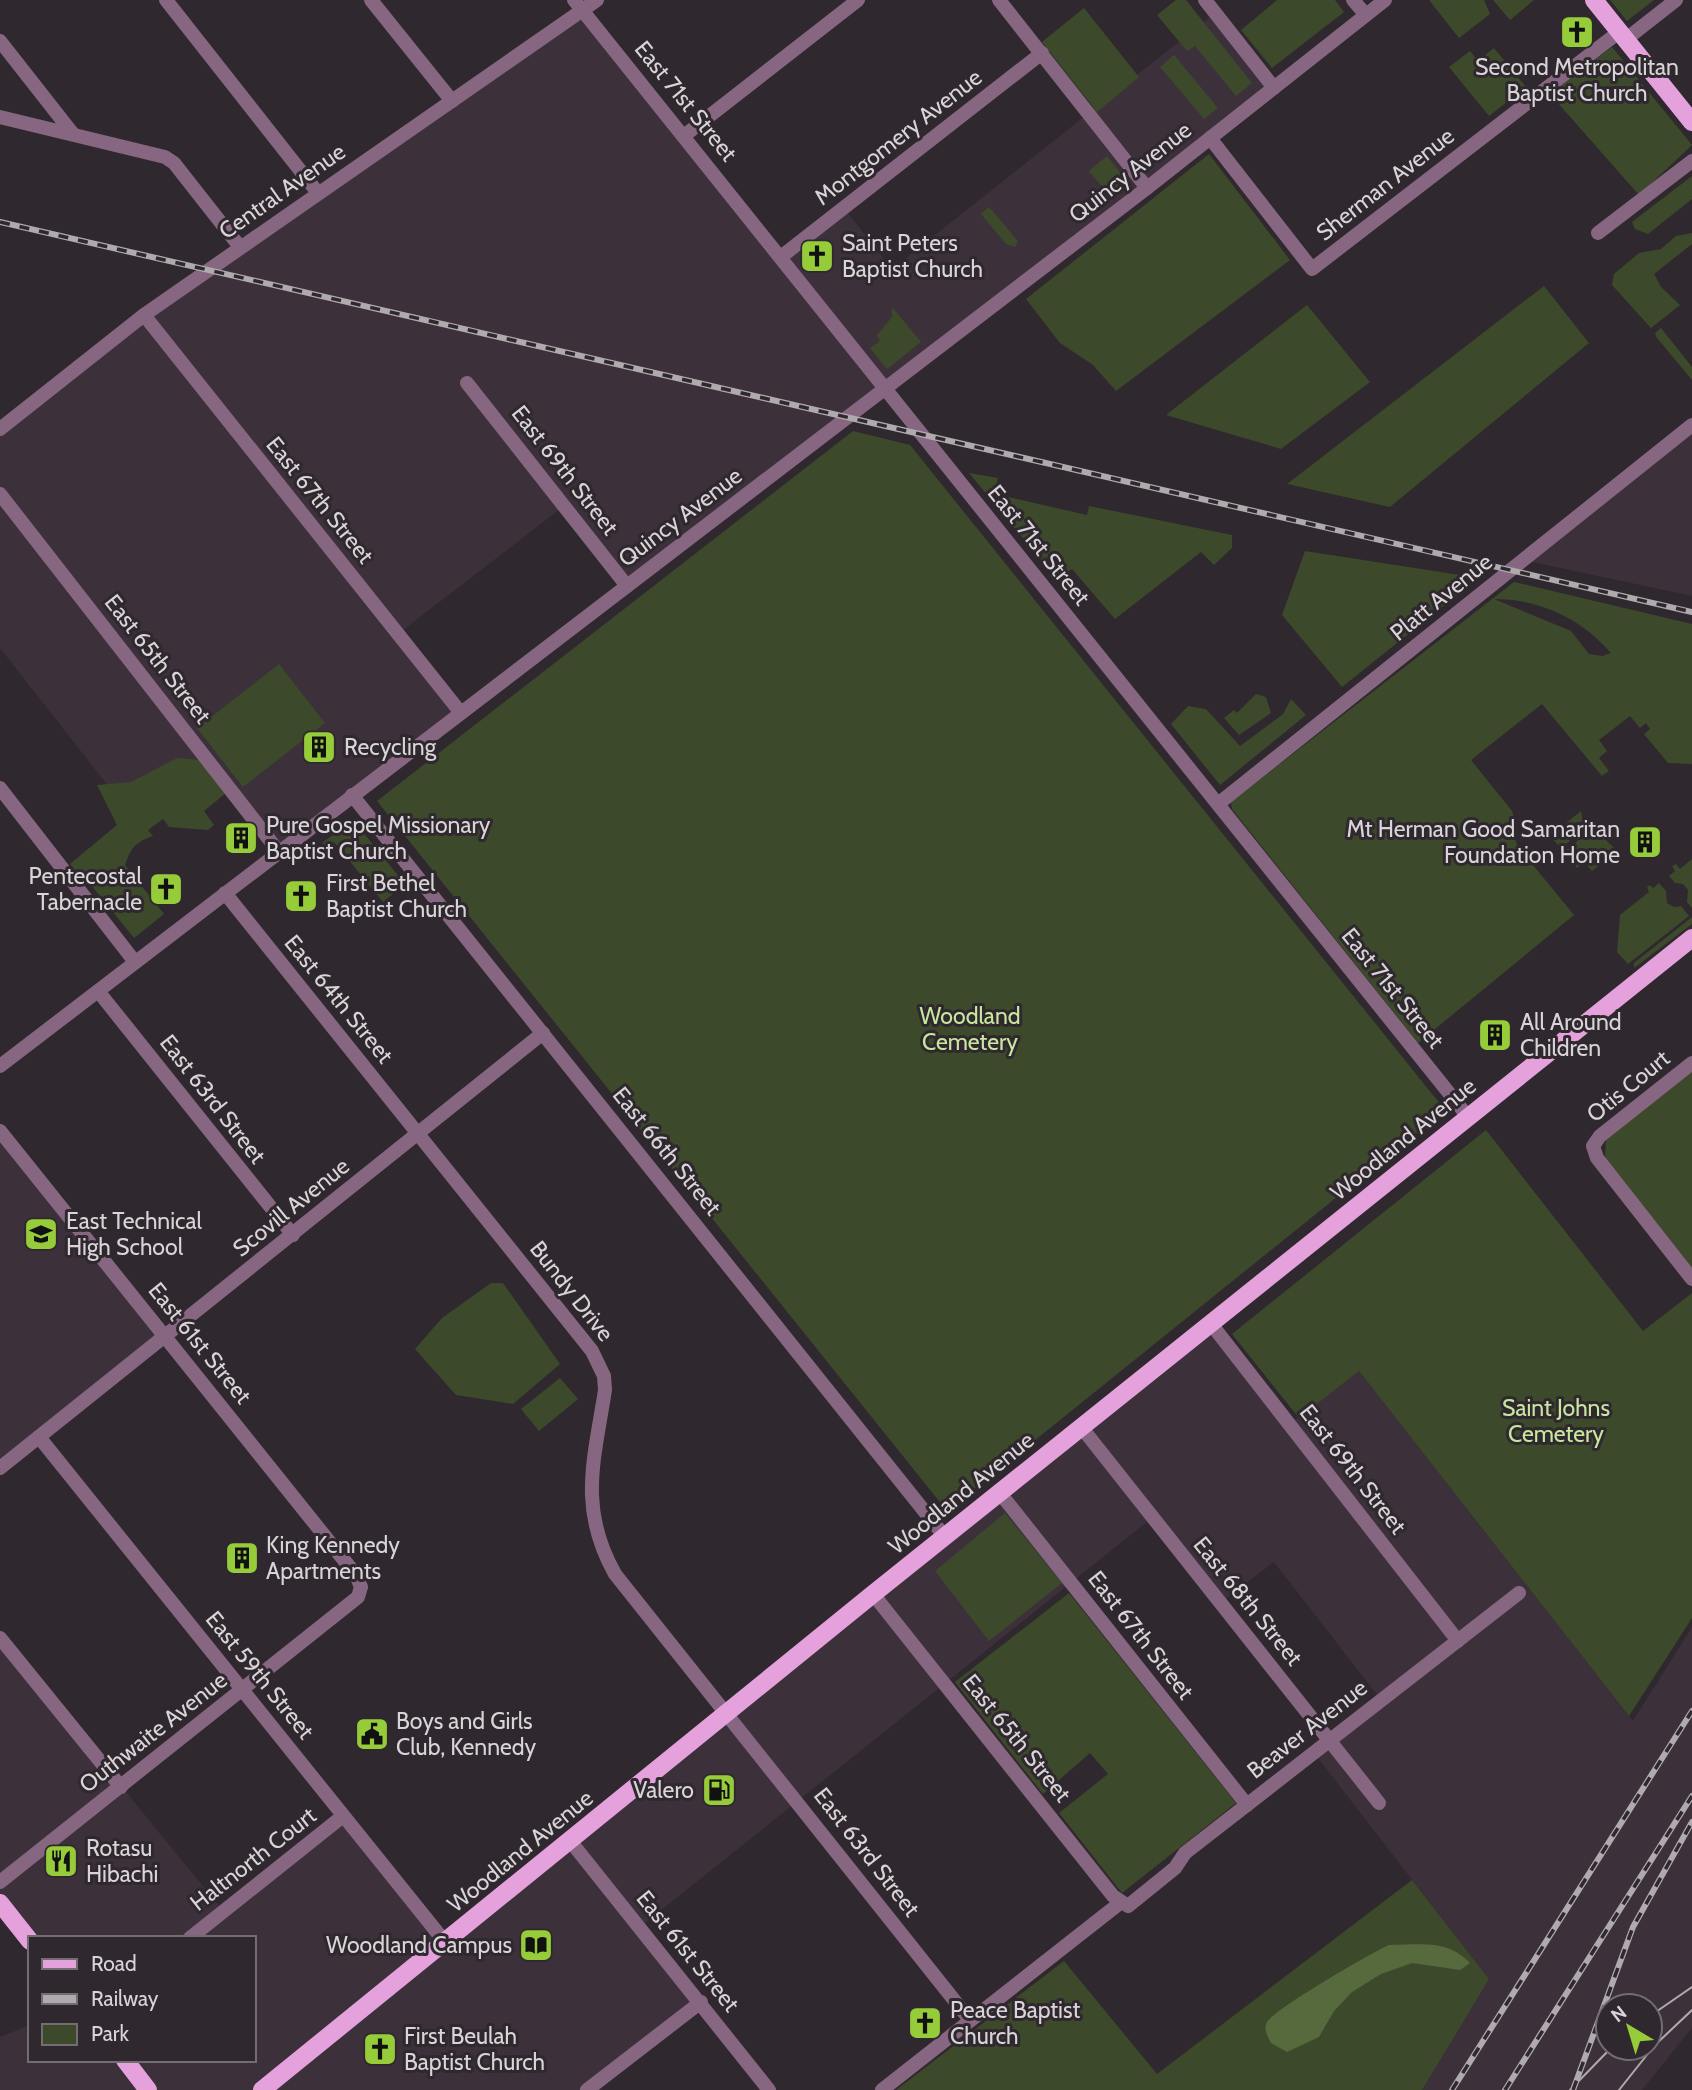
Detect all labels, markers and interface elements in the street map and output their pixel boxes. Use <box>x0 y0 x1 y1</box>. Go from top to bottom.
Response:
church icon: Second Metropolitan Baptist Church <box>1558 13 1596 51</box>
street label: East 71st Street <box>629 35 743 167</box>
place label: Second Metropolitan Baptist Church <box>1475 53 1679 107</box>
street label: Montgomery Avenue <box>809 63 987 211</box>
street label: Quincy Avenue <box>1063 115 1197 228</box>
street label: Sherman Avenue <box>1311 121 1460 246</box>
street label: Central Avenue <box>213 137 351 245</box>
place label: Saint Peters Baptist Church <box>842 229 983 283</box>
church icon: Saint Peters Baptist Church <box>798 237 836 275</box>
street label: East 69th Street <box>506 400 624 541</box>
street label: East 67th Street <box>260 431 380 569</box>
street label: Quincy Avenue <box>613 461 748 573</box>
street label: East 71st Street <box>982 479 1096 611</box>
street label: Platt Avenue <box>1384 547 1498 647</box>
street label: East 65th Street <box>99 589 217 729</box>
building icon: Recycling <box>300 728 338 766</box>
place label: Recycling <box>344 733 437 761</box>
place label: Pure Gospel Missionary Baptist Church <box>266 811 491 865</box>
place label: Mt Herman Good Samaritan Foundation Home <box>1347 815 1620 869</box>
building icon: Pure Gospel Missionary Baptist Church <box>222 819 260 857</box>
building icon: Mt Herman Good Samaritan Foundation Home <box>1626 823 1664 861</box>
place label: Pentecostal Tabernacle <box>29 862 143 916</box>
place label: First Bethel Baptist Church <box>326 869 467 923</box>
church icon: Pentecostal Tabernacle <box>147 870 185 908</box>
church icon: First Bethel Baptist Church <box>282 877 320 915</box>
street label: East 71st Street <box>1336 922 1450 1054</box>
street label: East 64th Street <box>279 929 399 1069</box>
park label: Woodland Cemetery <box>919 1002 1021 1056</box>
place label: All Around Children <box>1520 1008 1622 1062</box>
building icon: All Around Children <box>1476 1016 1514 1054</box>
street label: East 63rd Street <box>154 1029 272 1169</box>
street label: Otis Court <box>1581 1044 1675 1128</box>
street label: Woodland Avenue <box>1325 1072 1482 1206</box>
street label: East 66th Street <box>607 1081 727 1221</box>
street label: Scovill Avenue <box>227 1152 355 1262</box>
place label: East Technical High School <box>66 1207 203 1261</box>
school or university icon: East Technical High School <box>22 1215 60 1253</box>
street label: Bundy Drive <box>524 1235 620 1347</box>
street label: East 61st Street <box>142 1277 258 1410</box>
park label: Saint Johns Cemetery <box>1502 1394 1610 1448</box>
street label: East 69th Street <box>1294 1399 1412 1540</box>
street label: Woodland Avenue <box>883 1426 1040 1560</box>
place label: King Kennedy Apartments <box>266 1531 400 1585</box>
street label: East 68th Street <box>1187 1531 1309 1671</box>
building icon: King Kennedy Apartments <box>223 1539 261 1577</box>
street label: East 67th Street <box>1082 1565 1200 1705</box>
street label: East 59th Street <box>200 1605 320 1745</box>
street label: Outhwaite Avenue <box>74 1666 233 1798</box>
street label: East 65th Street <box>957 1668 1077 1808</box>
street label: Beaver Avenue <box>1241 1673 1373 1784</box>
place label: Boys and Girls Club, Kennedy <box>396 1707 537 1761</box>
public building icon: Boys and Girls Club, Kennedy <box>353 1715 391 1753</box>
fuel station icon: Valero <box>700 1771 738 1809</box>
place label: Valero <box>633 1776 694 1804</box>
street label: East 63rd Street <box>808 1782 926 1922</box>
street label: Woodland Avenue <box>442 1784 599 1918</box>
street label: Haltnorth Court <box>185 1801 322 1917</box>
place label: Rotasu Hibachi <box>86 1834 159 1888</box>
restaurant icon: Rotasu Hibachi <box>42 1842 80 1880</box>
street label: East 61st Street <box>630 1885 746 2018</box>
library icon: Woodland Campus <box>517 1926 555 1964</box>
place label: Woodland Campus <box>326 1931 512 1959</box>
legend <box>28 1936 256 2062</box>
text: Road <box>91 1951 137 1976</box>
text: Railway <box>91 1986 159 2011</box>
north arrow <box>1594 1992 1664 2062</box>
place label: Peace Baptist Church <box>950 1996 1080 2050</box>
text: N <box>1606 2001 1631 2027</box>
church icon: Peace Baptist Church <box>906 2004 944 2042</box>
text: Park <box>91 2021 129 2046</box>
place label: First Beulah Baptist Church <box>404 2022 545 2076</box>
church icon: First Beulah Baptist Church <box>361 2030 399 2068</box>

